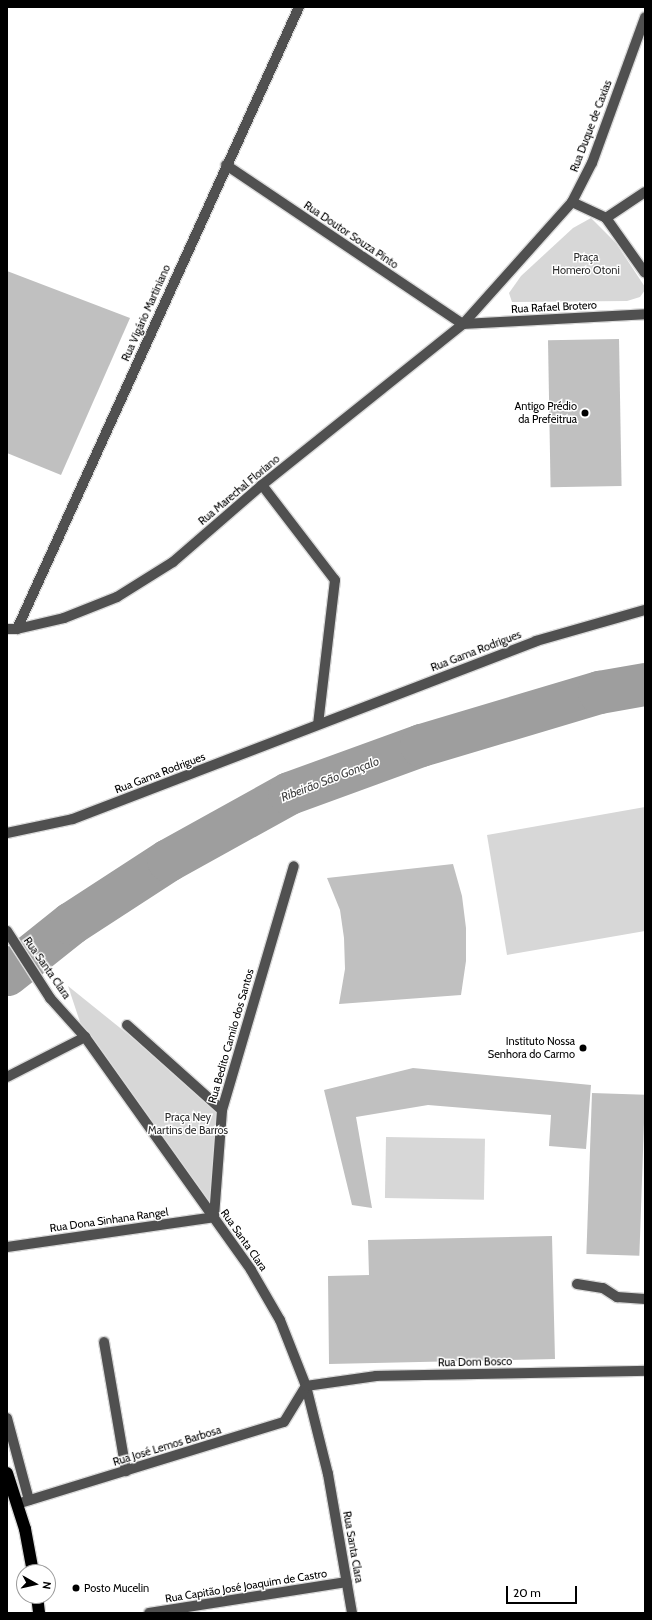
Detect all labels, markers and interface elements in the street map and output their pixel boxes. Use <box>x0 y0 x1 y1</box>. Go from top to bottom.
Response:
street label: Rua Duque de Caxias <box>567 78 615 174</box>
street label: Rua Doutor Souza Pinto <box>301 199 401 271</box>
park label: Praça Homero Otoni <box>552 251 620 277</box>
street label: Rua Vigário Martiniano <box>119 263 173 363</box>
street label: Rua Rafael Brotero <box>511 298 597 316</box>
place label: Antigo Prédio da Prefeitrua <box>514 400 577 426</box>
marker: Antigo Prédio da Prefeitrua <box>580 408 590 418</box>
street label: Rua Marechal Floriano <box>196 452 282 528</box>
street label: Rua Gama Rodrigues <box>429 628 523 674</box>
street label: Rua Gama Rodrigues <box>113 750 207 796</box>
water label: Ribeirão São Gonçalo <box>279 754 381 804</box>
street label: Rua Santa Clara <box>21 934 73 1002</box>
street label: Rua Bedito Camilo dos Santos <box>205 967 257 1105</box>
place label: Instituto Nossa Senhora do Carmo <box>488 1035 575 1061</box>
marker: Instituto Nossa Senhora do Carmo <box>578 1043 588 1053</box>
park label: Praça Ney Martins de Barros <box>148 1111 228 1137</box>
street label: Rua Dona Sinhana Rangel <box>49 1205 169 1235</box>
street label: Rua Santa Clara <box>218 1206 270 1274</box>
street label: Rua Dom Bosco <box>438 1355 512 1369</box>
street label: Rua José Lemos Barbosa <box>111 1423 223 1469</box>
street label: Rua Santa Clara <box>340 1510 366 1584</box>
north arrow <box>16 1564 56 1604</box>
street label: Rua Capitão José Joaquim de Castro <box>164 1567 328 1605</box>
scale bar <box>508 1578 579 1604</box>
text: N <box>39 1581 54 1590</box>
place label: Posto Mucelin <box>84 1581 149 1595</box>
marker: Posto Mucelin <box>71 1583 81 1593</box>
text: 20 m <box>513 1585 541 1600</box>

